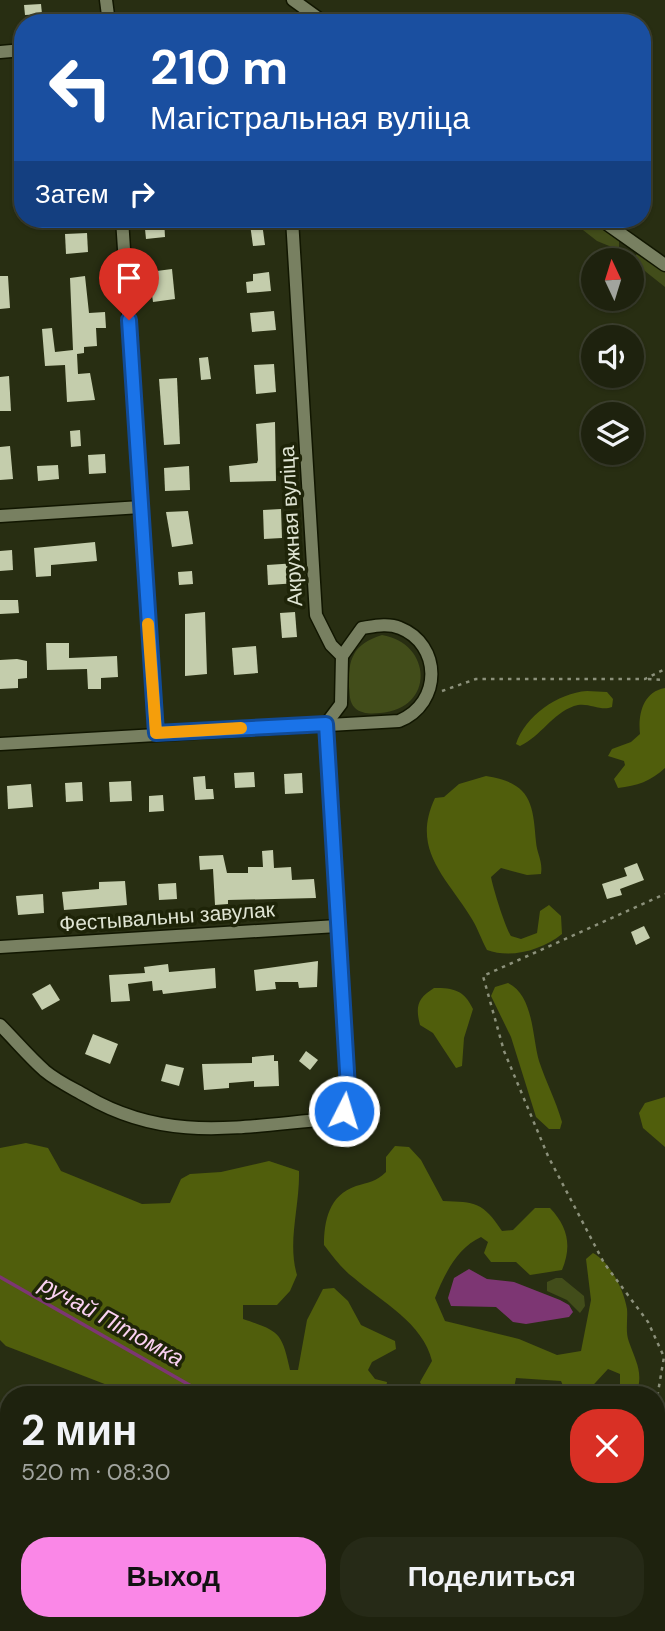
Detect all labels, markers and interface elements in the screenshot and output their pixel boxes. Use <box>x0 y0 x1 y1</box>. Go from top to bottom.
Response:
text: 210 m <box>150 35 288 99</box>
icon: left <box>35 42 126 133</box>
text: Магістральная вуліца <box>150 97 470 139</box>
icon: right <box>123 175 161 213</box>
text: Затем <box>35 177 109 211</box>
pin <box>99 248 159 320</box>
north arrow <box>581 248 644 312</box>
map controls <box>581 248 644 465</box>
icon: arrive <box>110 259 148 297</box>
button: sound <box>581 325 644 388</box>
button: layers <box>581 402 644 465</box>
street label: Акружная вуліца <box>273 445 309 607</box>
street label: Фестывальны завулак <box>58 895 277 939</box>
position arrow <box>307 1074 381 1148</box>
water label: ручай Пітомка <box>34 1269 189 1373</box>
text: 2 мин <box>21 1403 137 1458</box>
button: close <box>570 1409 644 1483</box>
text: 520 m · 08:30 <box>21 1457 170 1487</box>
button: Выход <box>21 1537 326 1617</box>
button: Поделиться <box>340 1537 644 1617</box>

